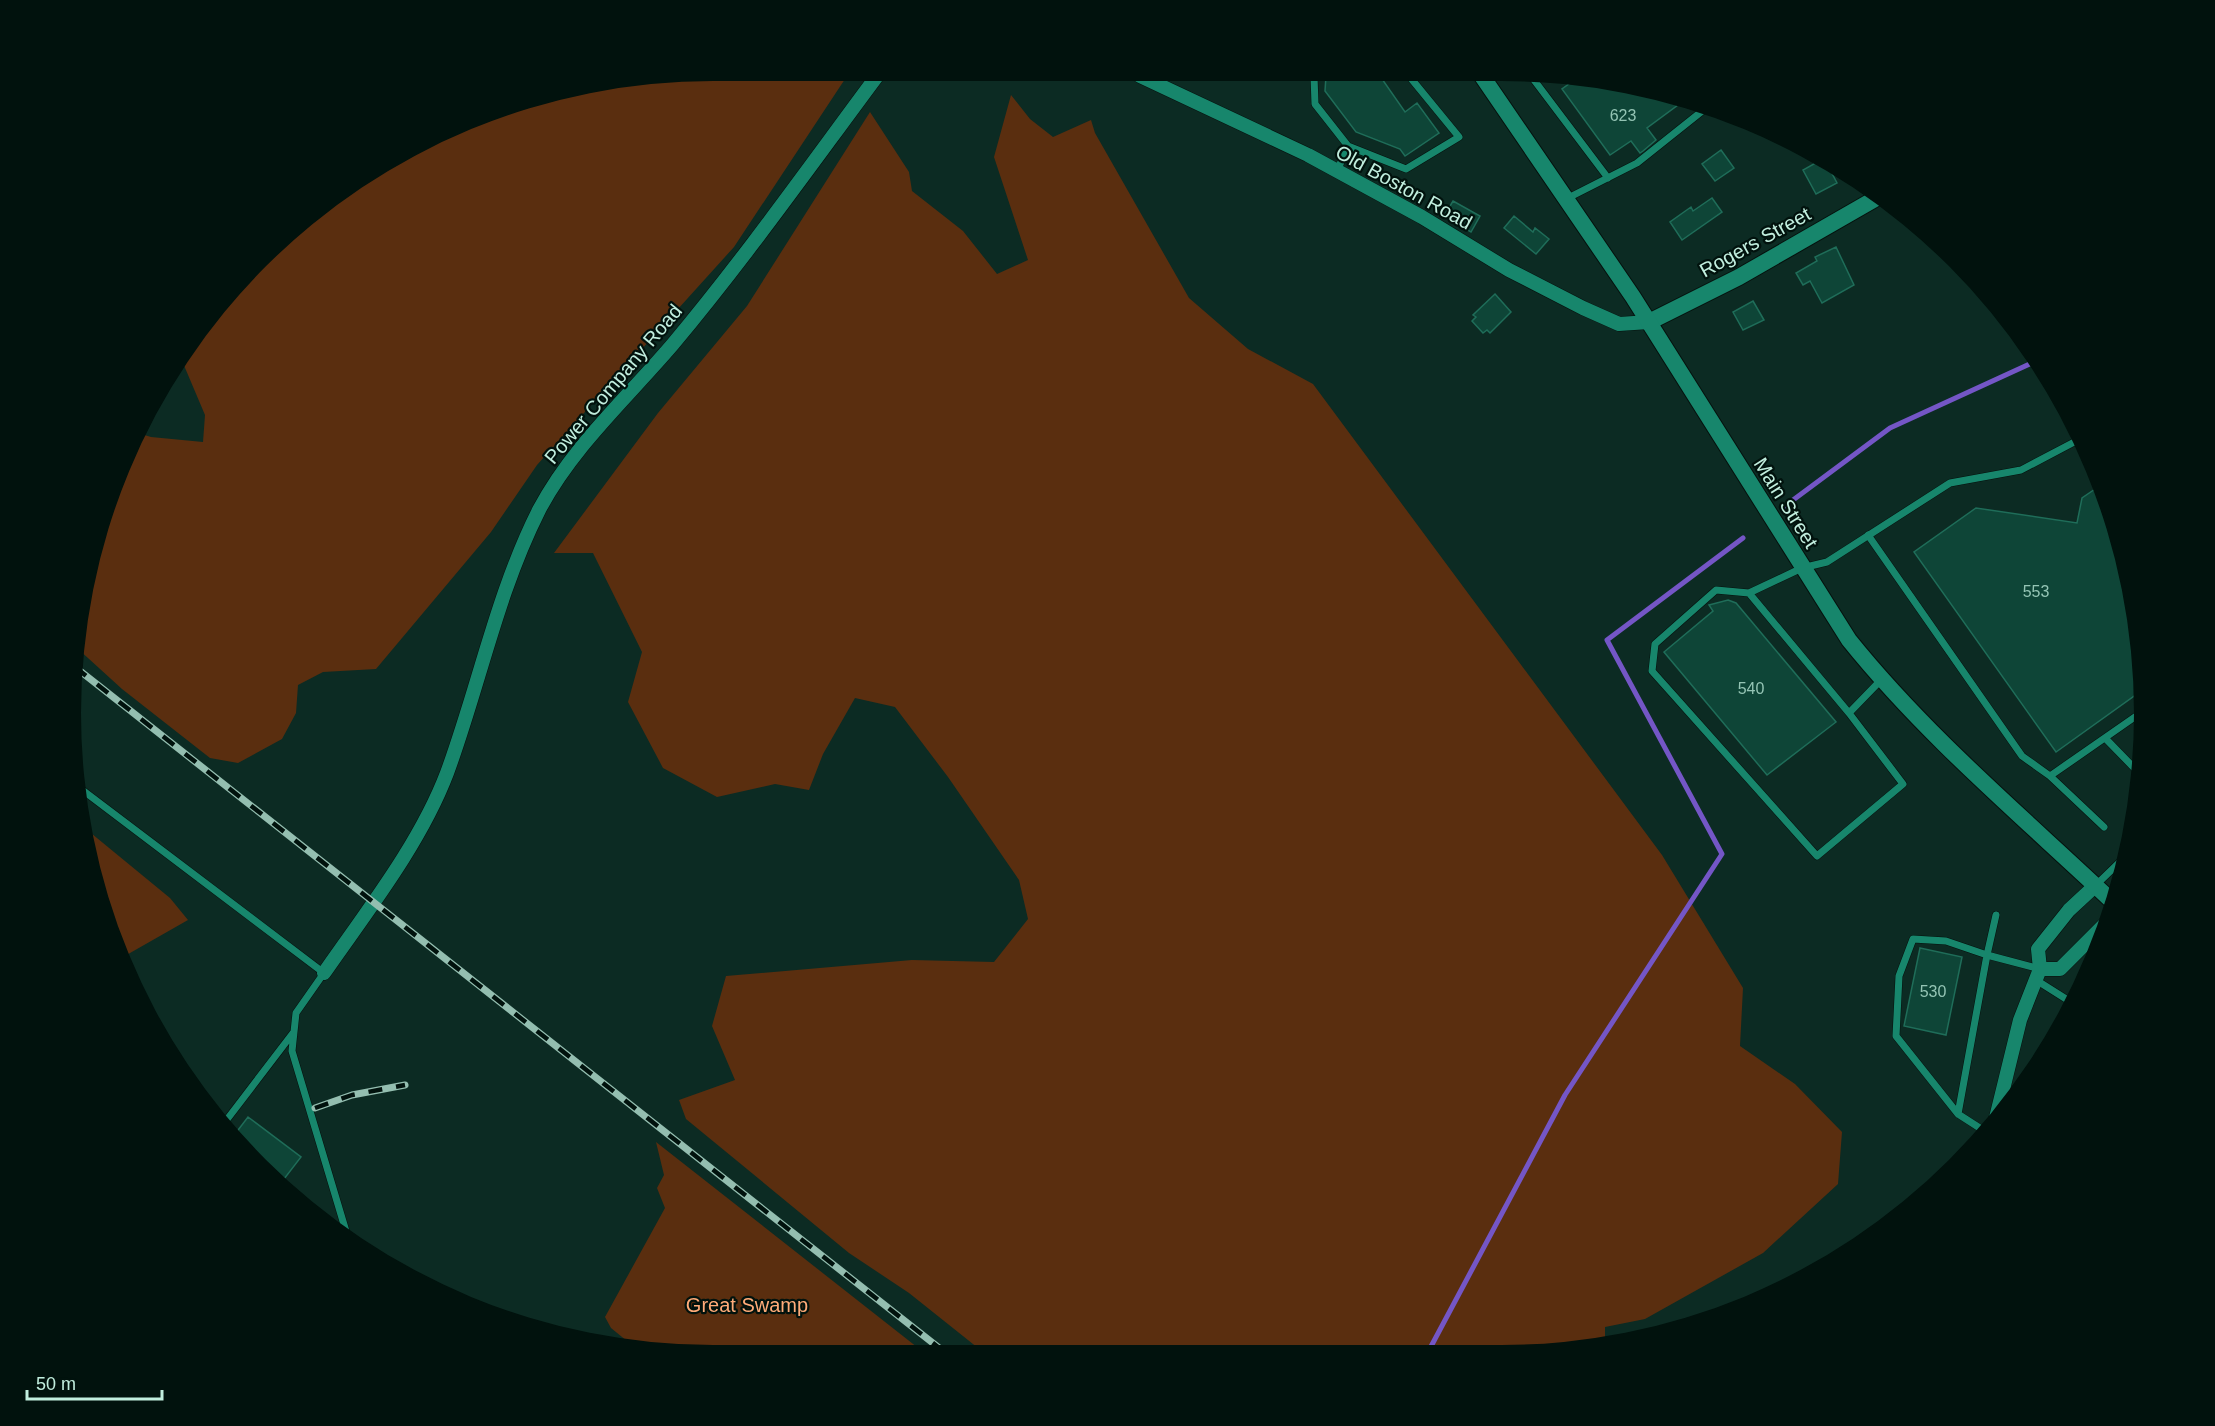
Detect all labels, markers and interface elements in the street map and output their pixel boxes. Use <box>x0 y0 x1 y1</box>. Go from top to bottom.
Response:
house number: 623 <box>1610 107 1636 124</box>
street label: Old Boston Road <box>1332 140 1476 234</box>
street label: Rogers Street <box>1696 202 1815 282</box>
street label: Power Company Road <box>540 300 686 468</box>
street label: Main Street <box>1750 454 1823 553</box>
house number: 553 <box>2023 583 2049 600</box>
house number: 540 <box>1738 680 1764 697</box>
house number: 530 <box>1920 983 1946 1000</box>
park label: Great Swamp <box>686 1294 808 1316</box>
scale bar <box>27 1363 162 1401</box>
text: 50 m <box>36 1374 76 1394</box>

